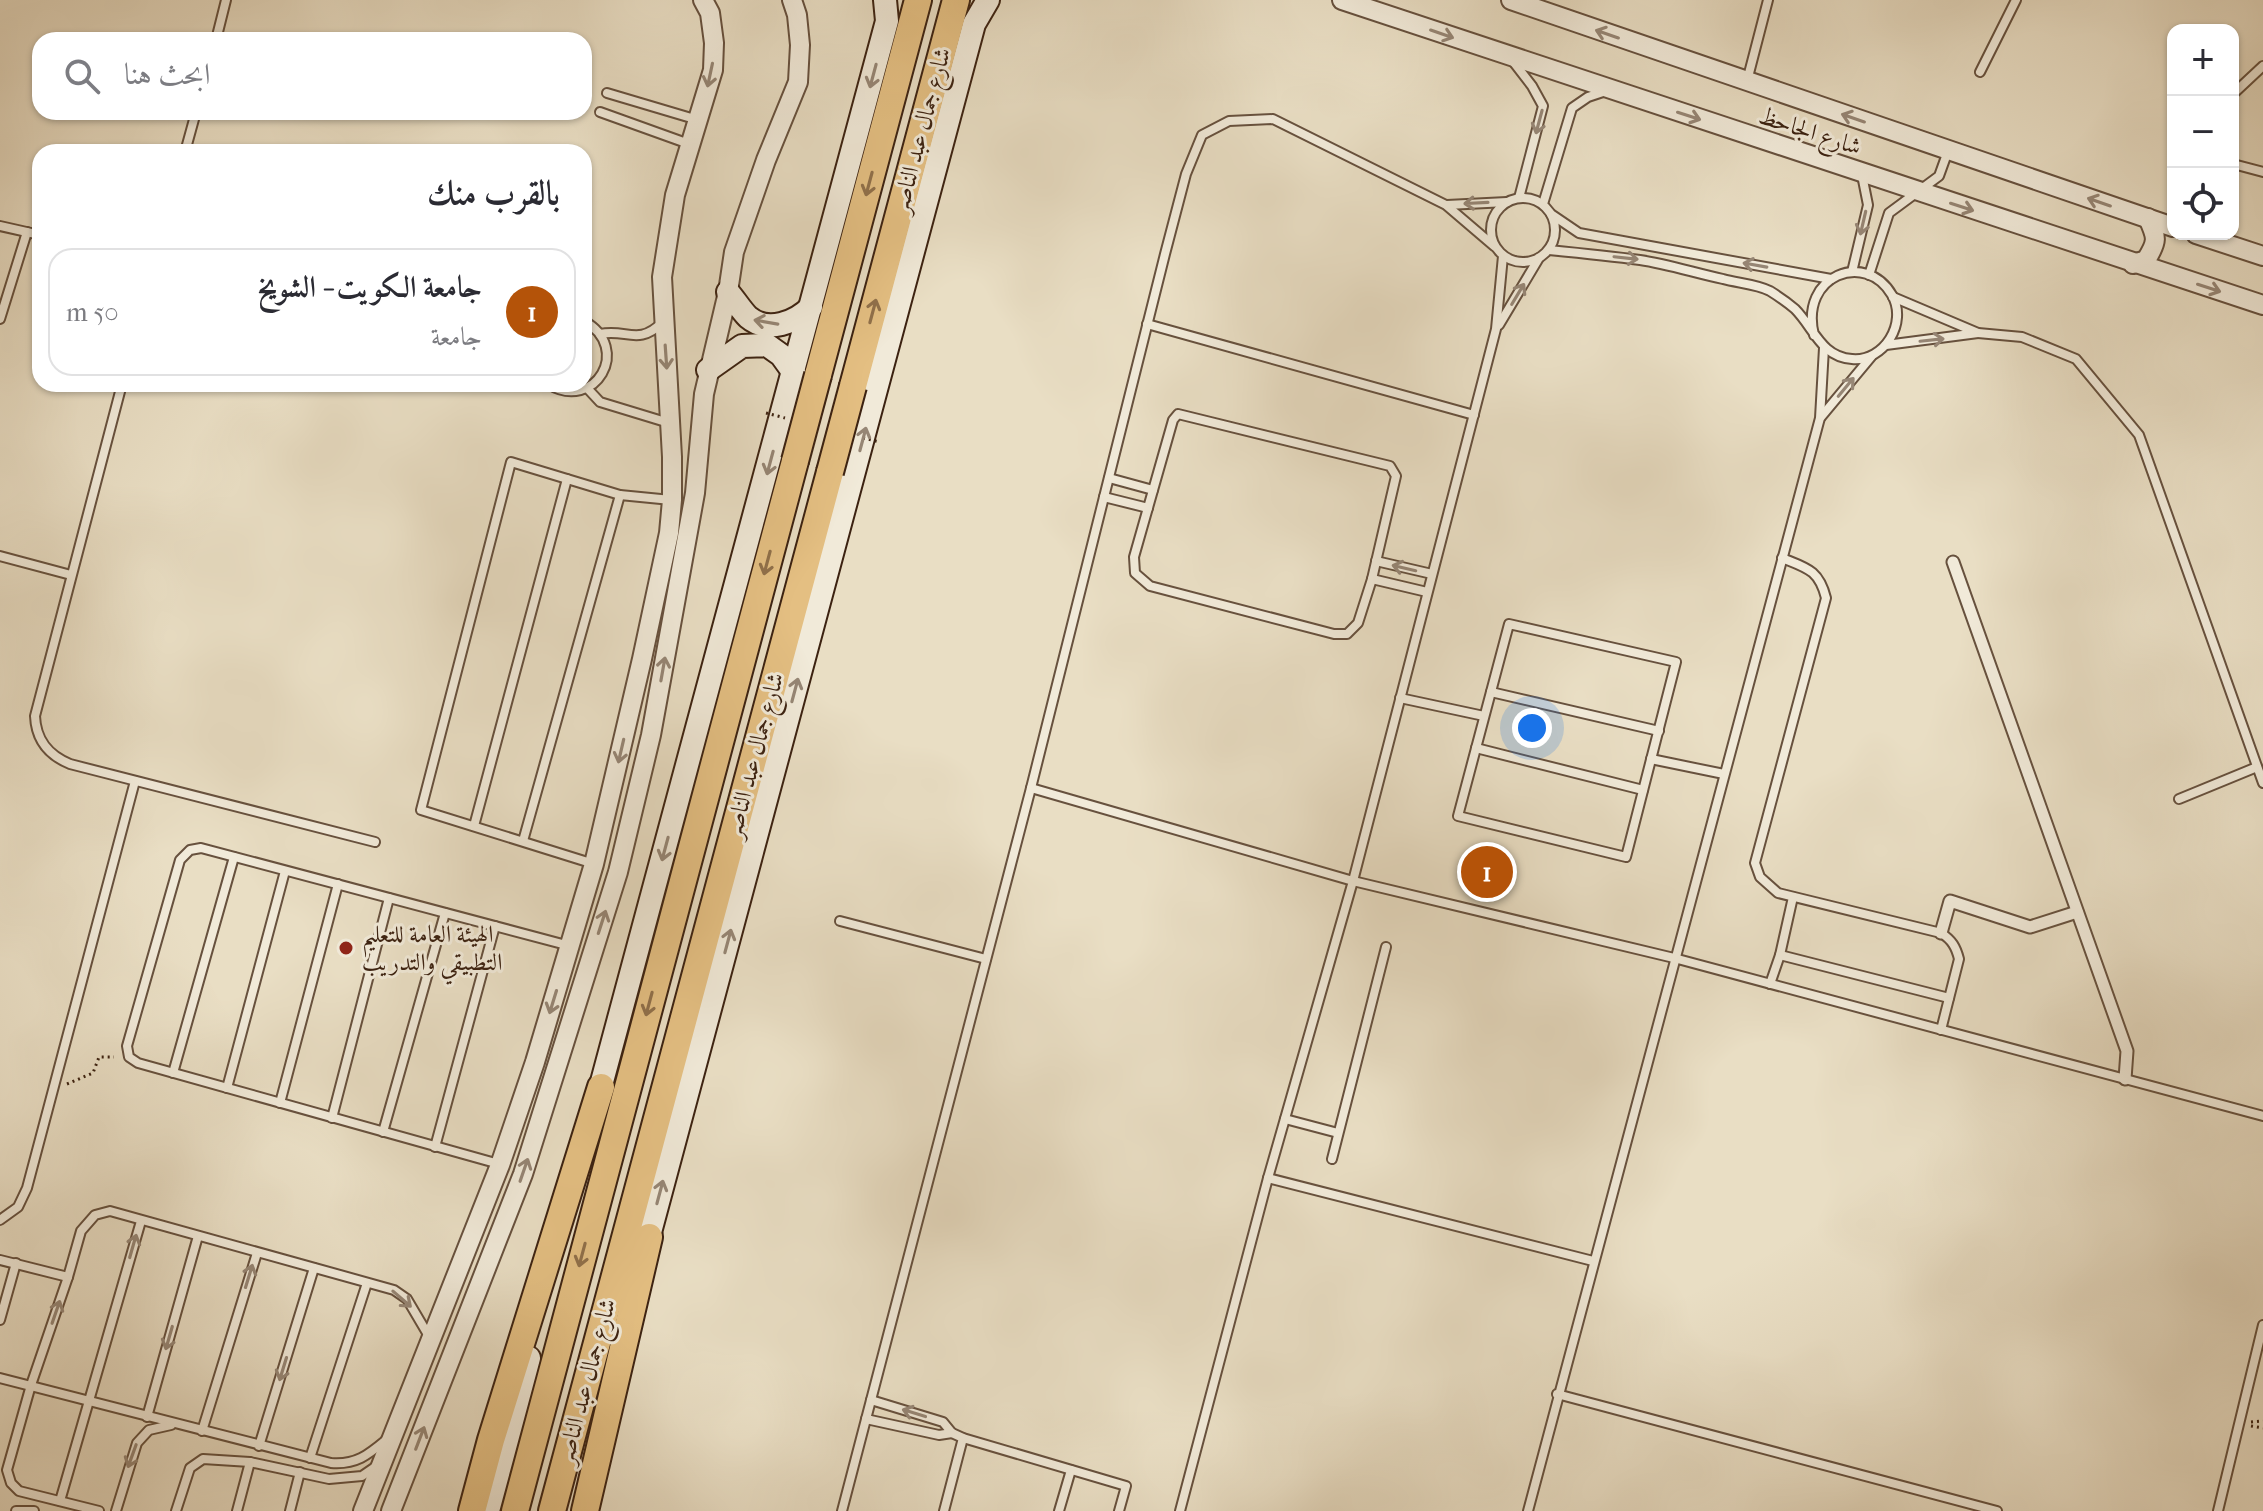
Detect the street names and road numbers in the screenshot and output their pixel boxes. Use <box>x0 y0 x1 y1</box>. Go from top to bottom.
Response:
street label: شارع جمال عبد الناصر <box>885 44 962 220</box>
street label: شارع الجاحظ <box>1753 101 1865 166</box>
street label: شارع جمال عبد الناصر <box>718 669 795 845</box>
street label: شارع جمال عبد الناصر <box>550 1295 627 1471</box>

